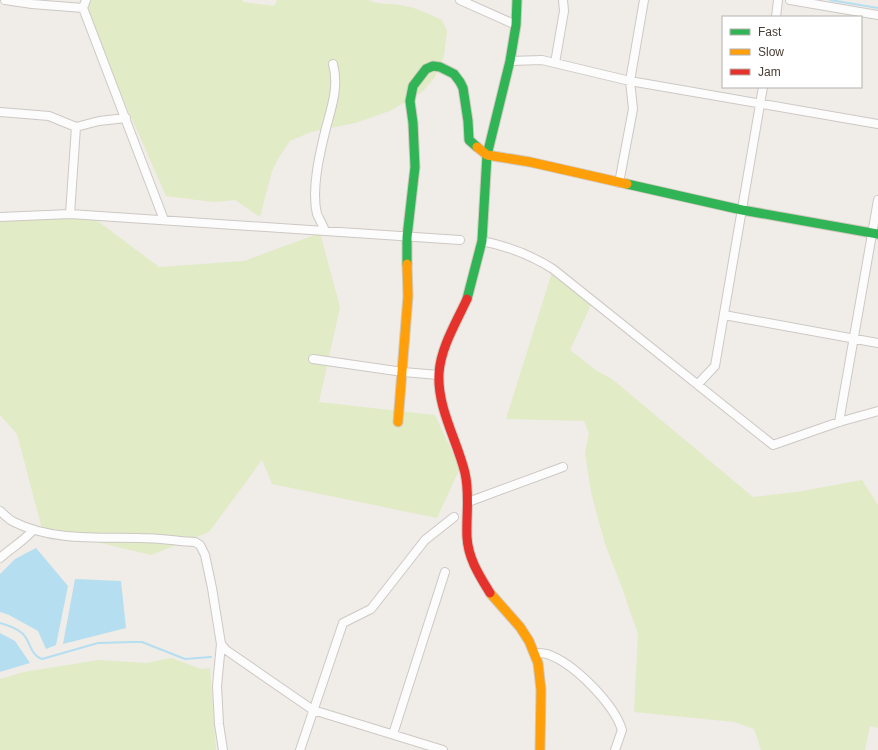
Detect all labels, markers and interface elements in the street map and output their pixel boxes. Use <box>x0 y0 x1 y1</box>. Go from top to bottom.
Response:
legend <box>722 16 862 88</box>
text: Fast <box>758 25 782 39</box>
text: Slow <box>758 45 784 59</box>
text: Jam <box>758 65 781 79</box>

